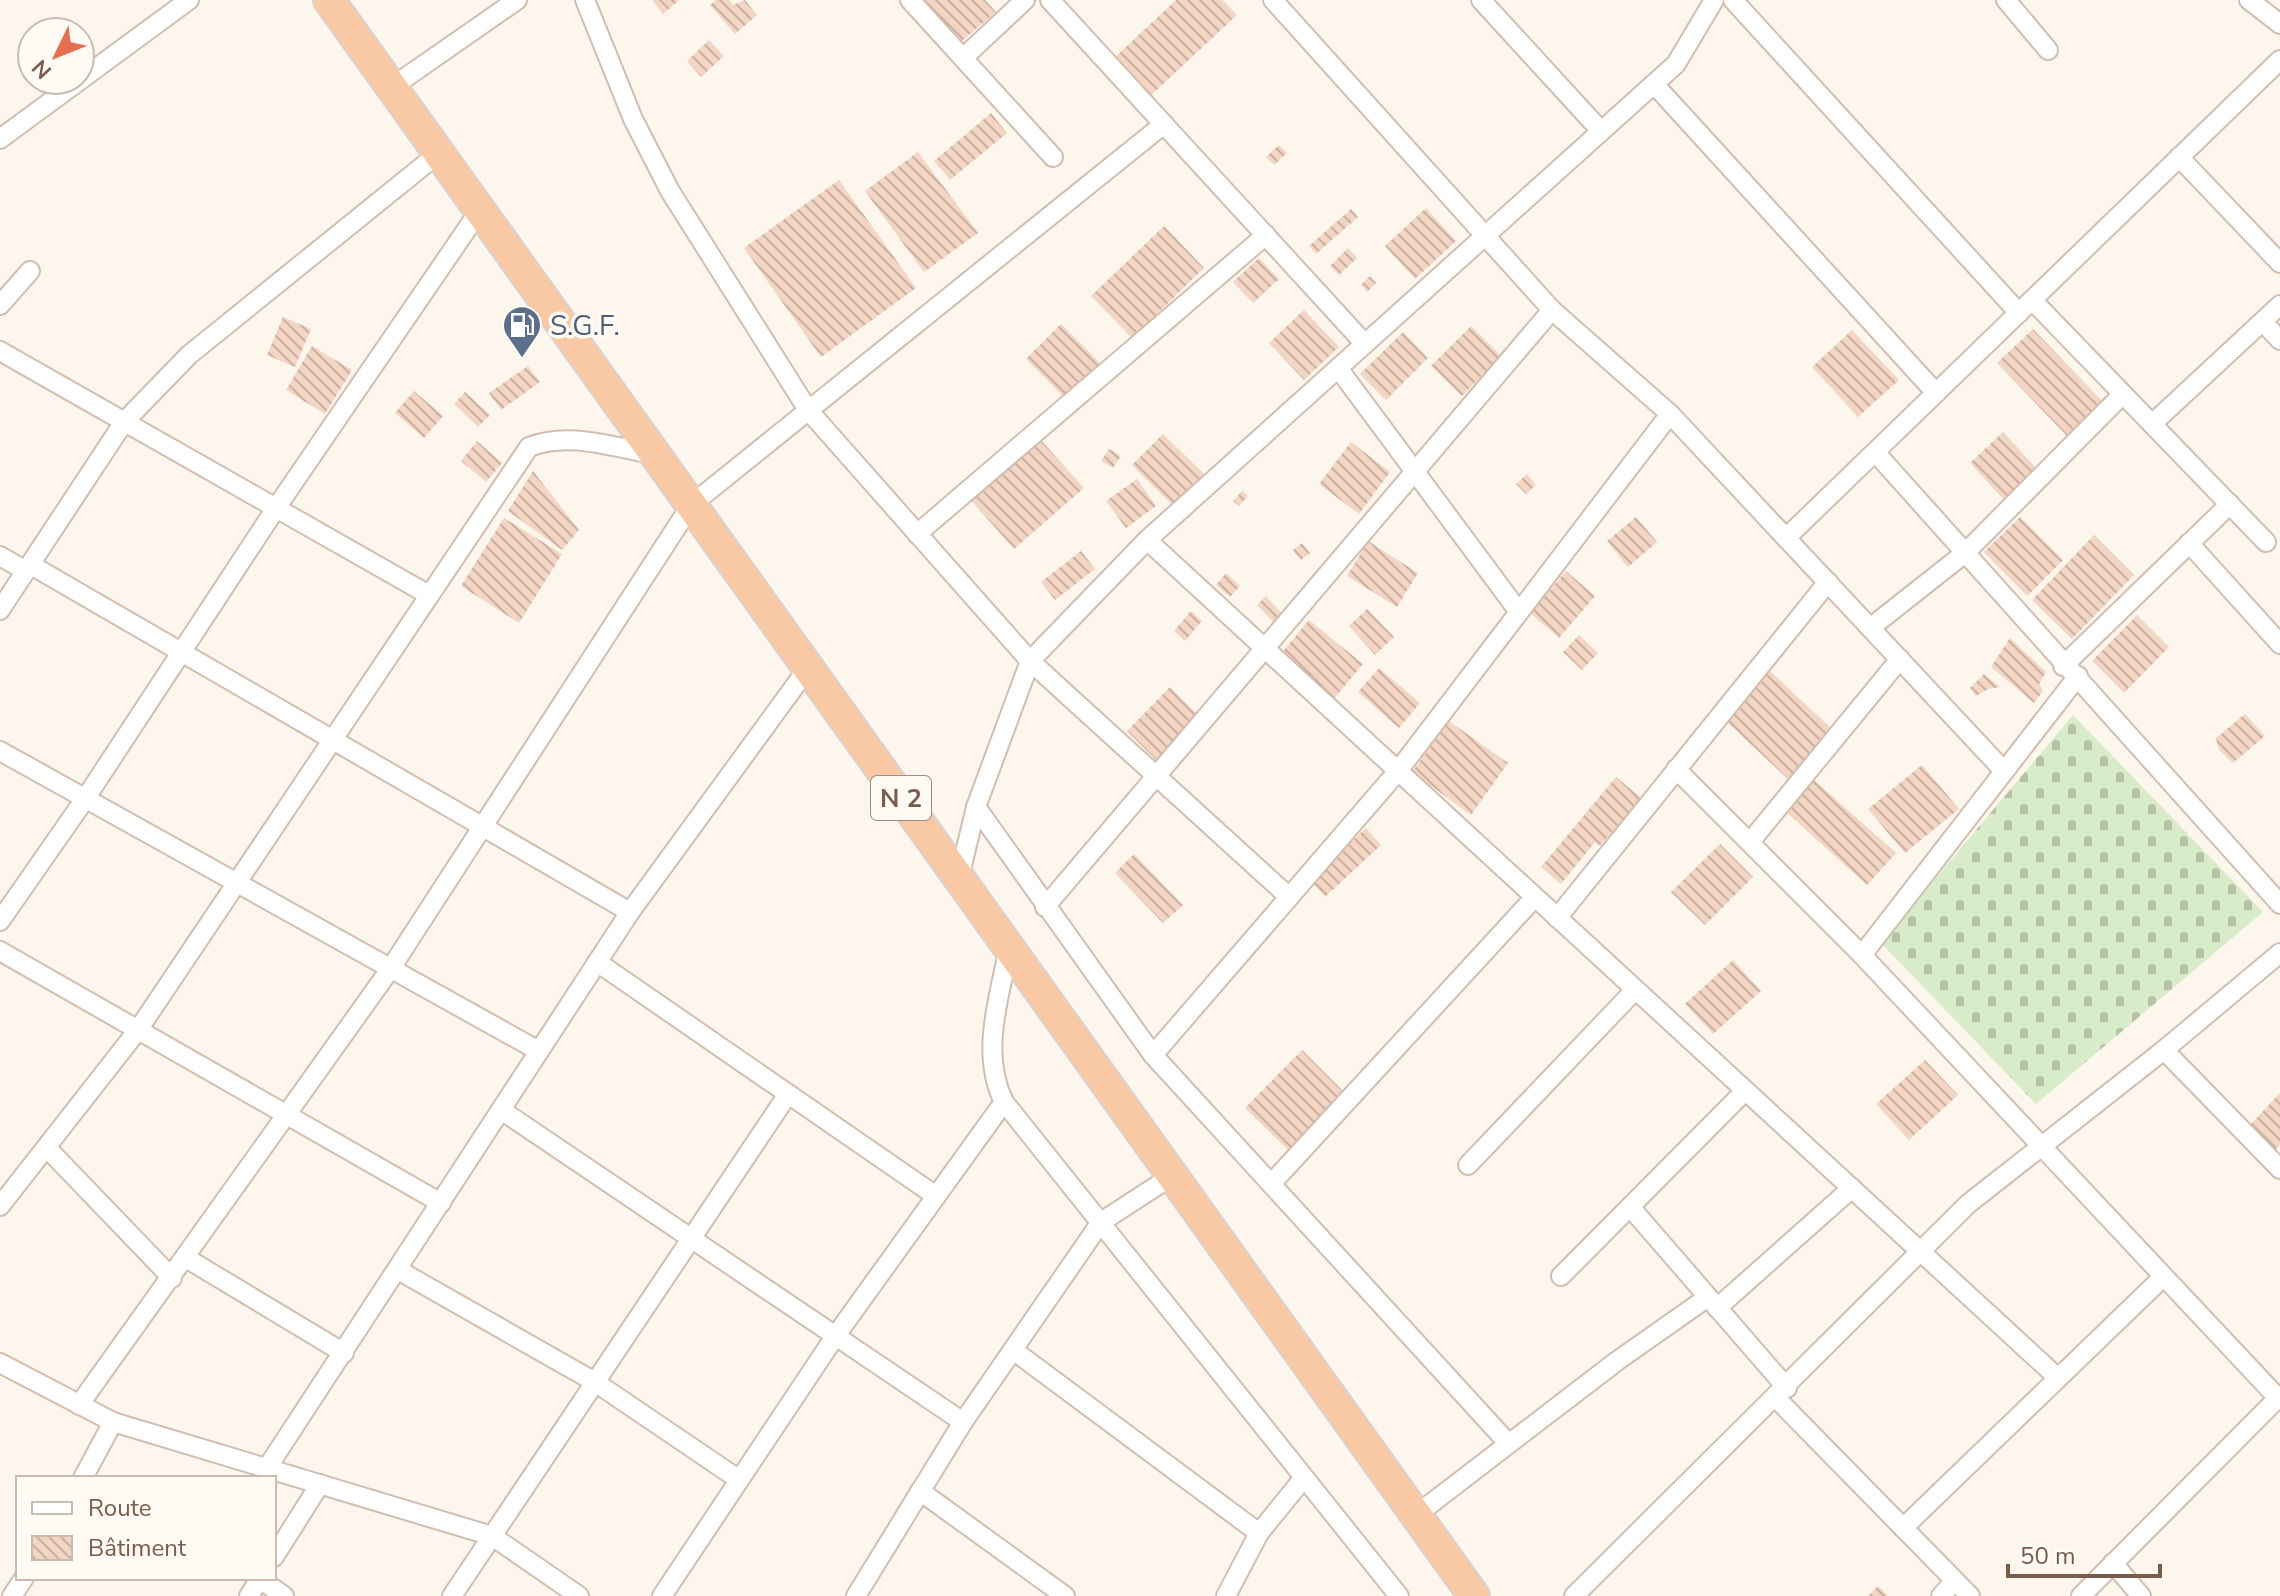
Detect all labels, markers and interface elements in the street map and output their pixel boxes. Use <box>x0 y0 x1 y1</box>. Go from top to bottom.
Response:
north arrow <box>16 16 96 96</box>
text: N <box>26 53 59 85</box>
fuel station icon: S.G.F. <box>501 304 543 359</box>
place label: S.G.F. <box>550 307 620 345</box>
road number: N 2 <box>871 776 931 820</box>
legend <box>16 1476 276 1580</box>
text: Route <box>88 1492 152 1524</box>
scale bar <box>2008 1528 2160 1578</box>
text: Bâtiment <box>88 1532 187 1564</box>
text: 50 m <box>2020 1540 2076 1572</box>

